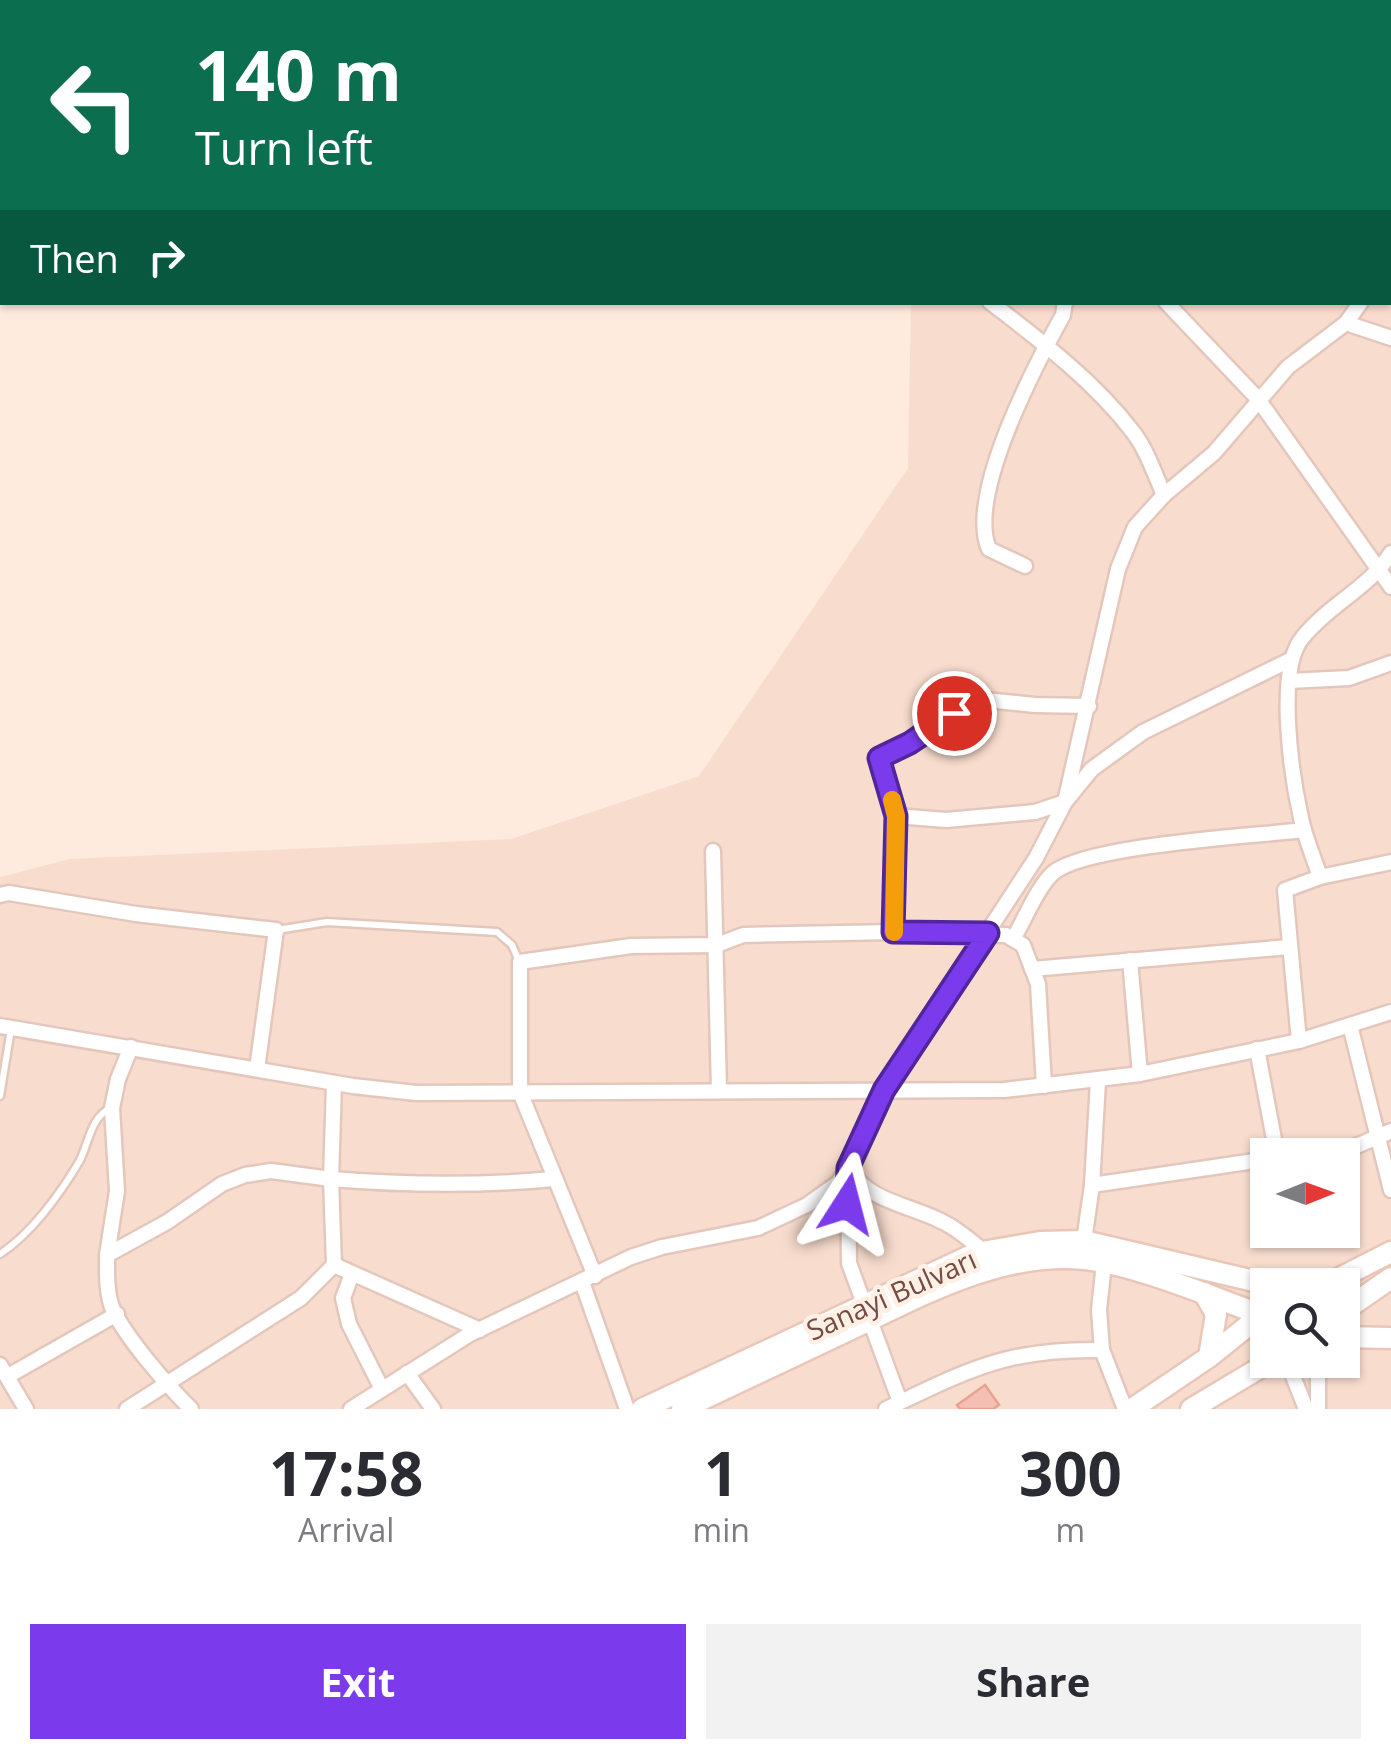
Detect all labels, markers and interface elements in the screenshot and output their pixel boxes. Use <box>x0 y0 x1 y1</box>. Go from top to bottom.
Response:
text: 140 m <box>195 26 402 122</box>
icon: left <box>30 40 160 170</box>
text: Turn left <box>195 117 373 178</box>
icon: right <box>139 230 194 285</box>
text: Then <box>30 232 119 284</box>
pin <box>912 671 997 756</box>
icon: arrive <box>927 686 982 741</box>
north arrow <box>1250 1138 1360 1248</box>
map controls <box>1250 1138 1360 1378</box>
position arrow <box>795 1152 899 1256</box>
street label: Sanayi Bulvarı <box>800 1240 982 1348</box>
button: search <box>1250 1268 1360 1378</box>
text: 17:58 <box>269 1432 423 1514</box>
text: 1 <box>704 1432 738 1514</box>
text: 300 <box>1019 1432 1122 1514</box>
text: Arrival <box>298 1508 394 1551</box>
text: min <box>693 1508 750 1551</box>
text: m <box>1056 1508 1085 1551</box>
button: Exit <box>30 1624 686 1739</box>
button: Share <box>706 1624 1361 1739</box>

